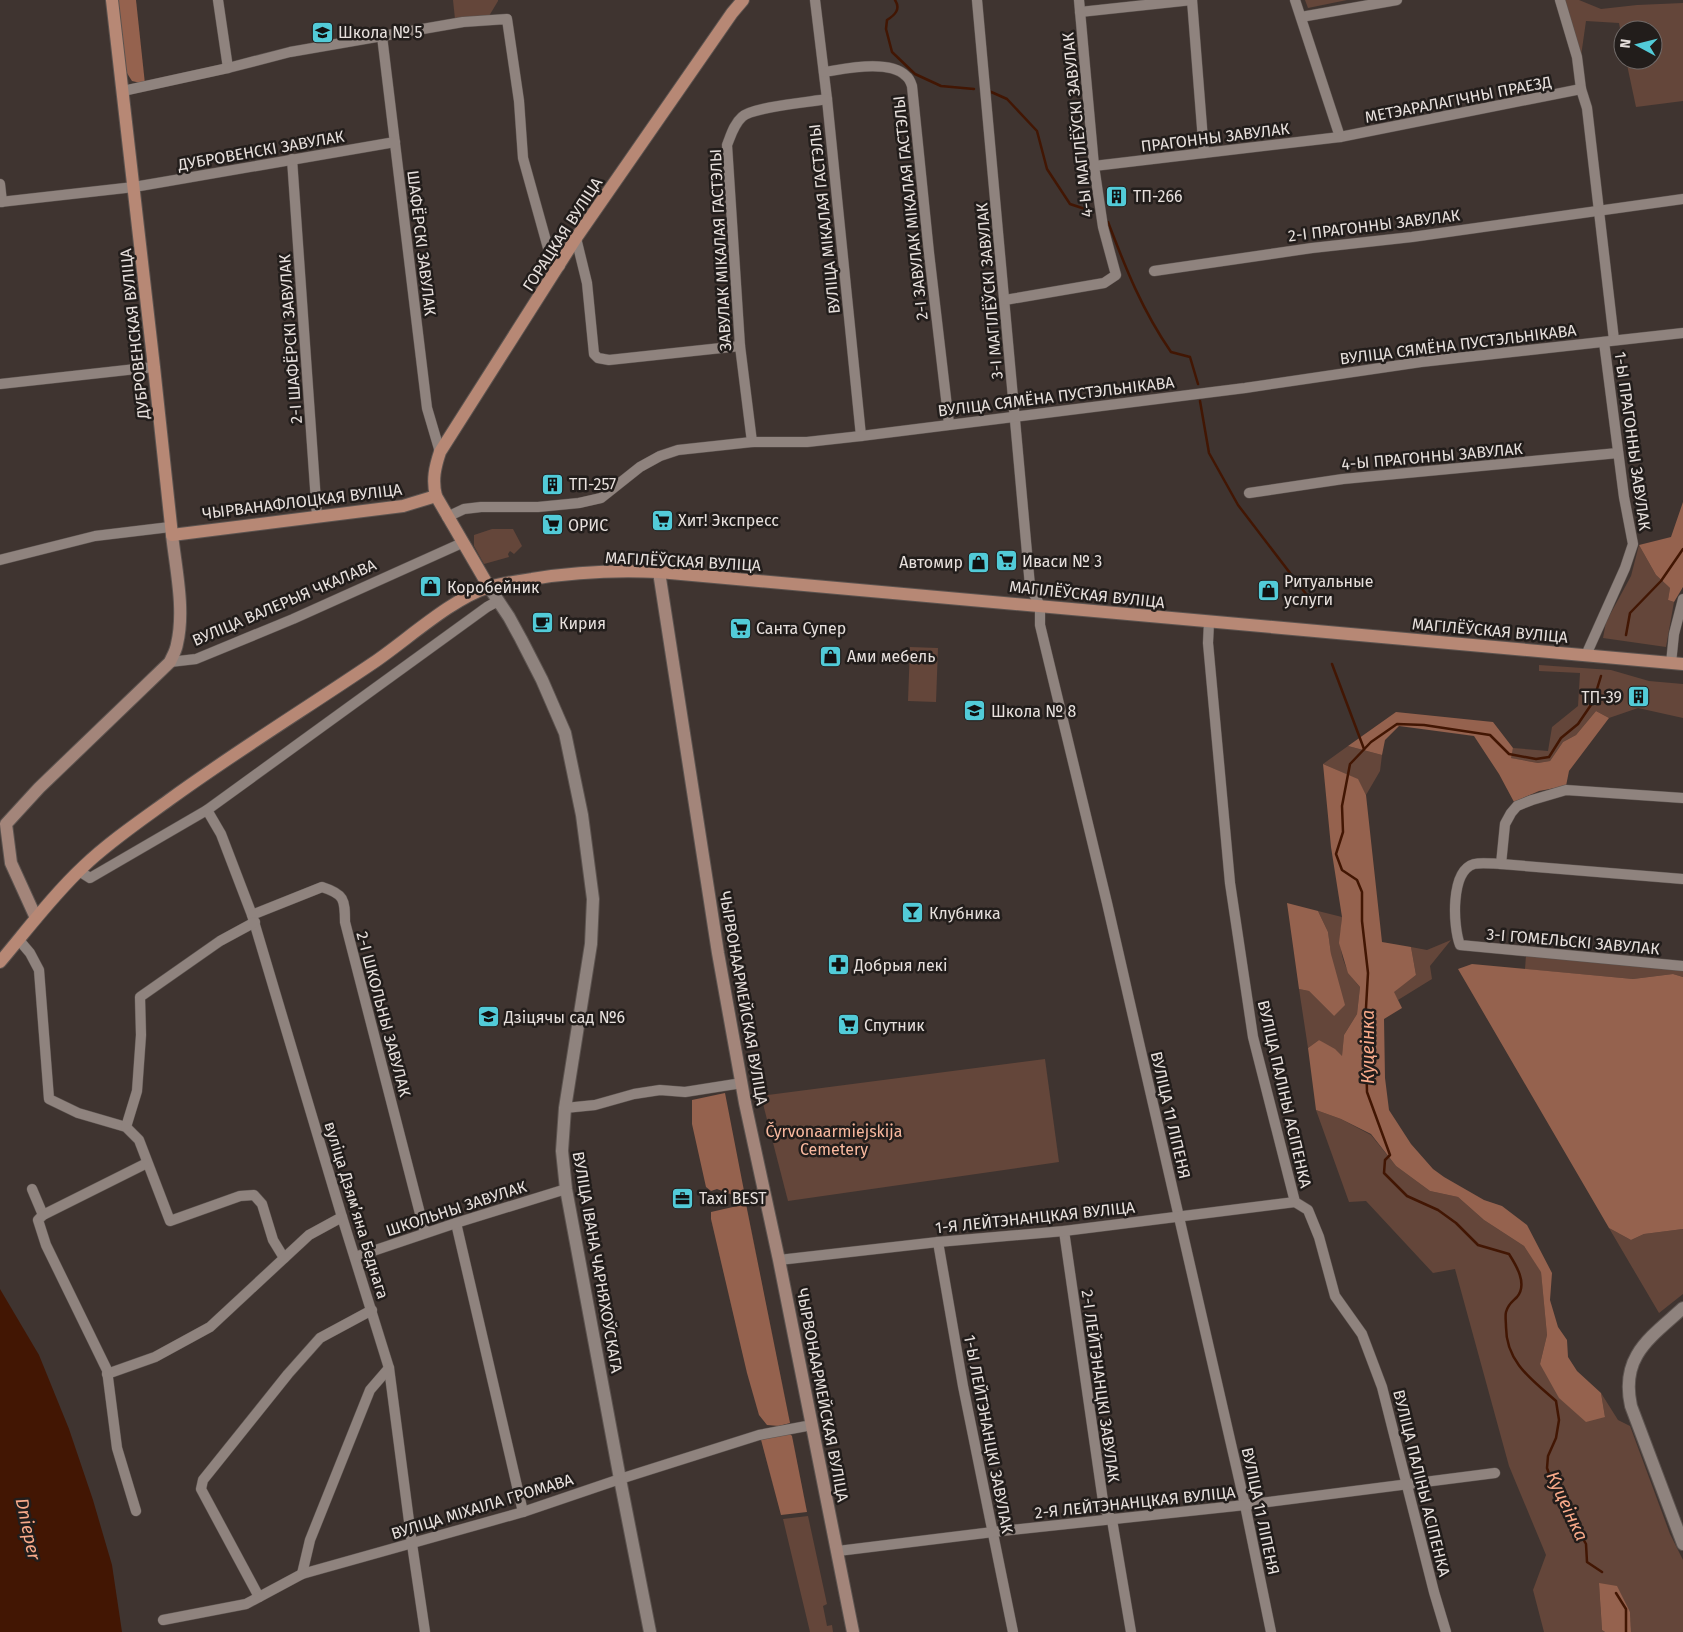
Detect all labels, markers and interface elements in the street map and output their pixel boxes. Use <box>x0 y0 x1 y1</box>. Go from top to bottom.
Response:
school or university icon: Школа № 5 <box>310 20 334 44</box>
north arrow <box>1613 20 1663 70</box>
place label: Школа № 5 <box>338 23 423 42</box>
street label: 4-Ы МАГІЛЁЎСКІ ЗАВУЛАК <box>1058 31 1097 218</box>
text: N <box>1617 38 1635 49</box>
street label: МЕТЭАРАЛАГІЧНЫ ПРАЕЗД <box>1363 72 1553 127</box>
street label: 2-І ЗАВУЛАК МІКАЛАЯ ГАСТЭЛЫ <box>889 95 932 321</box>
street label: ПРАГОННЫ ЗАВУЛАК <box>1140 119 1291 156</box>
street label: ВУЛІЦА МІКАЛАЯ ГАСТЭЛЫ <box>805 123 844 315</box>
street label: ДУБРОВЕНСКІ ЗАВУЛАК <box>175 126 346 175</box>
street label: ЗАВУЛАК МІКАЛАЯ ГАСТЭЛЫ <box>706 148 735 352</box>
street label: ШАФЁРСКІ ЗАВУЛАК <box>403 169 440 317</box>
street label: ГОРАЦКАЯ ВУЛІЦА <box>519 173 607 295</box>
building icon: ТП-266 <box>1105 184 1129 208</box>
place label: ТП-266 <box>1133 187 1183 206</box>
street label: 3-І МАГІЛЁЎСКІ ЗАВУЛАК <box>972 201 1007 380</box>
street label: 2-І ПРАГОННЫ ЗАВУЛАК <box>1287 205 1462 245</box>
street label: ДУБРОВЕНСКАЯ ВУЛІЦА <box>116 247 153 421</box>
street label: 2-І ШАФЁРСКІ ЗАВУЛАК <box>275 253 306 424</box>
street label: ВУЛІЦА СЯМЁНА ПУСТЭЛЬНІКАВА <box>1339 320 1578 368</box>
street label: 1-Ы ПРАГОННЫ ЗАВУЛАК <box>1611 350 1655 532</box>
street label: ВУЛІЦА СЯМЁНА ПУСТЭЛЬНІКАВА <box>937 372 1176 420</box>
street label: 4-Ы ПРАГОННЫ ЗАВУЛАК <box>1340 439 1524 474</box>
building icon: ТП-257 <box>541 472 565 496</box>
place label: ТП-257 <box>569 475 616 494</box>
street label: ЧЫРВАНАФЛОЦКАЯ ВУЛІЦА <box>201 480 404 523</box>
supermarket icon: Хит! Экспресс <box>650 508 674 532</box>
place label: Хит! Экспресс <box>678 511 779 530</box>
supermarket icon: ОРИС <box>540 513 564 537</box>
place label: ОРИС <box>568 516 608 535</box>
street label: МАГІЛЁЎСКАЯ ВУЛІЦА <box>604 548 762 575</box>
supermarket icon: Иваси № 3 <box>994 549 1018 573</box>
shop icon: Автомир <box>967 550 991 574</box>
place label: Иваси № 3 <box>1022 552 1102 571</box>
place label: Автомир <box>899 553 963 572</box>
street label: ВУЛІЦА ВАЛЕРЫЯ ЧКАЛАВА <box>189 555 380 650</box>
place label: Ритуальные услуги <box>1284 572 1374 609</box>
shop icon: Коробейник <box>419 575 443 599</box>
street label: МАГІЛЁЎСКАЯ ВУЛІЦА <box>1008 577 1166 612</box>
place label: Коробейник <box>447 578 540 597</box>
shop icon: Ритуальные услуги <box>1256 578 1280 602</box>
cafe icon: Кирия <box>531 611 555 635</box>
place label: Кирия <box>559 614 606 633</box>
street label: МАГІЛЁЎСКАЯ ВУЛІЦА <box>1411 614 1569 647</box>
supermarket icon: Санта Супер <box>728 616 752 640</box>
place label: Санта Супер <box>756 619 846 638</box>
shop icon: Ами мебель <box>819 644 843 668</box>
place label: Ами мебель <box>847 647 936 666</box>
building icon: ТП-39 <box>1626 685 1650 709</box>
place label: ТП-39 <box>1581 688 1622 707</box>
school or university icon: Школа № 8 <box>963 699 987 723</box>
place label: Школа № 8 <box>991 702 1076 721</box>
street label: ЧЫРВОНААРМЕЙСКАЯ ВУЛІЦА <box>715 890 772 1107</box>
bar icon: Клубника <box>901 901 925 925</box>
place label: Клубника <box>929 904 1001 923</box>
street label: 3-І ГОМЕЛЬСКІ ЗАВУЛАК <box>1486 924 1661 959</box>
street label: 2-І ШКОЛЬНЫ ЗАВУЛАК <box>352 929 415 1099</box>
pharmacy icon: Добрыя лекі <box>826 953 850 977</box>
place label: Добрыя лекі <box>853 956 947 975</box>
street label: ВУЛІЦА ПАЛІНЫ АСІПЕНКА <box>1254 998 1316 1191</box>
school or university icon: Дзіцячы сад №6 <box>476 1005 500 1029</box>
place label: Дзіцячы сад №6 <box>503 1008 625 1027</box>
water label: Куцеінка <box>1357 1010 1379 1084</box>
supermarket icon: Спутник <box>836 1013 860 1037</box>
place label: Спутник <box>864 1016 925 1035</box>
street label: ВУЛІЦА 11 ЛІПЕНЯ <box>1147 1050 1194 1181</box>
street label: вуліца Дзямʼяна Беднага <box>320 1119 393 1301</box>
park label: Čyrvonaarmiejskija Cemetery <box>765 1121 903 1159</box>
street label: ВУЛІЦА ІВАНА ЧАРНЯХОЎСКАГА <box>569 1150 627 1375</box>
street label: ШКОЛЬНЫ ЗАВУЛАК <box>383 1177 529 1240</box>
office icon: Taxi BEST <box>671 1186 695 1210</box>
place label: Taxi BEST <box>699 1189 767 1208</box>
street label: 1-Я ЛЕЙТЭНАНЦКАЯ ВУЛІЦА <box>934 1197 1137 1237</box>
street label: ЧЫРВОНААРМЕЙСКАЯ ВУЛІЦА <box>792 1287 853 1504</box>
street label: 2-І ЛЕЙТЭНАНЦКІ ЗАВУЛАК <box>1078 1289 1124 1484</box>
street label: 1-Ы ЛЕЙТЭНАНЦКІ ЗАВУЛАК <box>960 1333 1017 1535</box>
street label: ВУЛІЦА ПАЛІНЫ АСІПЕНКА <box>1389 1388 1454 1579</box>
street label: ВУЛІЦА 11 ЛІПЕНЯ <box>1238 1446 1283 1577</box>
water label: Куцеінка <box>1541 1468 1593 1544</box>
street label: ВУЛІЦА МІХАІЛА ГРОМАВА <box>389 1469 576 1543</box>
street label: 2-Я ЛЕЙТЭНАНЦКАЯ ВУЛІЦА <box>1034 1482 1237 1522</box>
water label: Dnieper <box>11 1496 46 1563</box>

